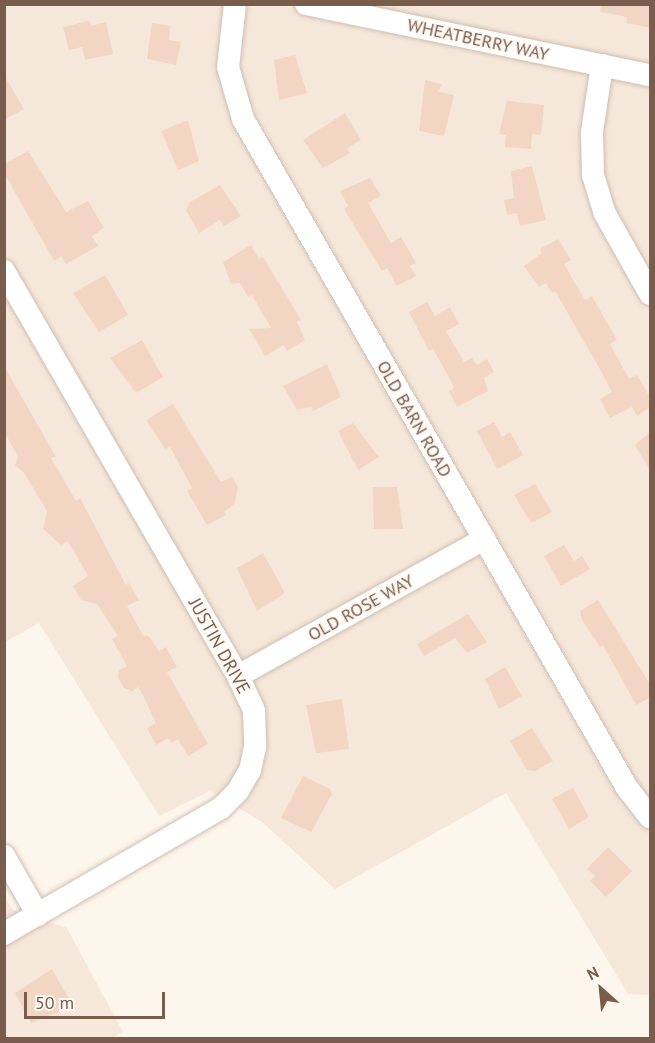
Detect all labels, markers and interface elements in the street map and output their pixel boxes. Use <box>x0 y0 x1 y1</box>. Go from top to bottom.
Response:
street label: WHEATBERRY WAY <box>405 14 551 66</box>
street label: OLD BARN ROAD <box>372 357 456 481</box>
street label: OLD ROSE WAY <box>304 570 418 646</box>
street label: JUSTIN DRIVE <box>184 594 254 698</box>
north arrow <box>571 959 631 1019</box>
text: N <box>584 962 602 984</box>
scale bar <box>27 980 168 1018</box>
text: 50 m <box>35 991 74 1014</box>

